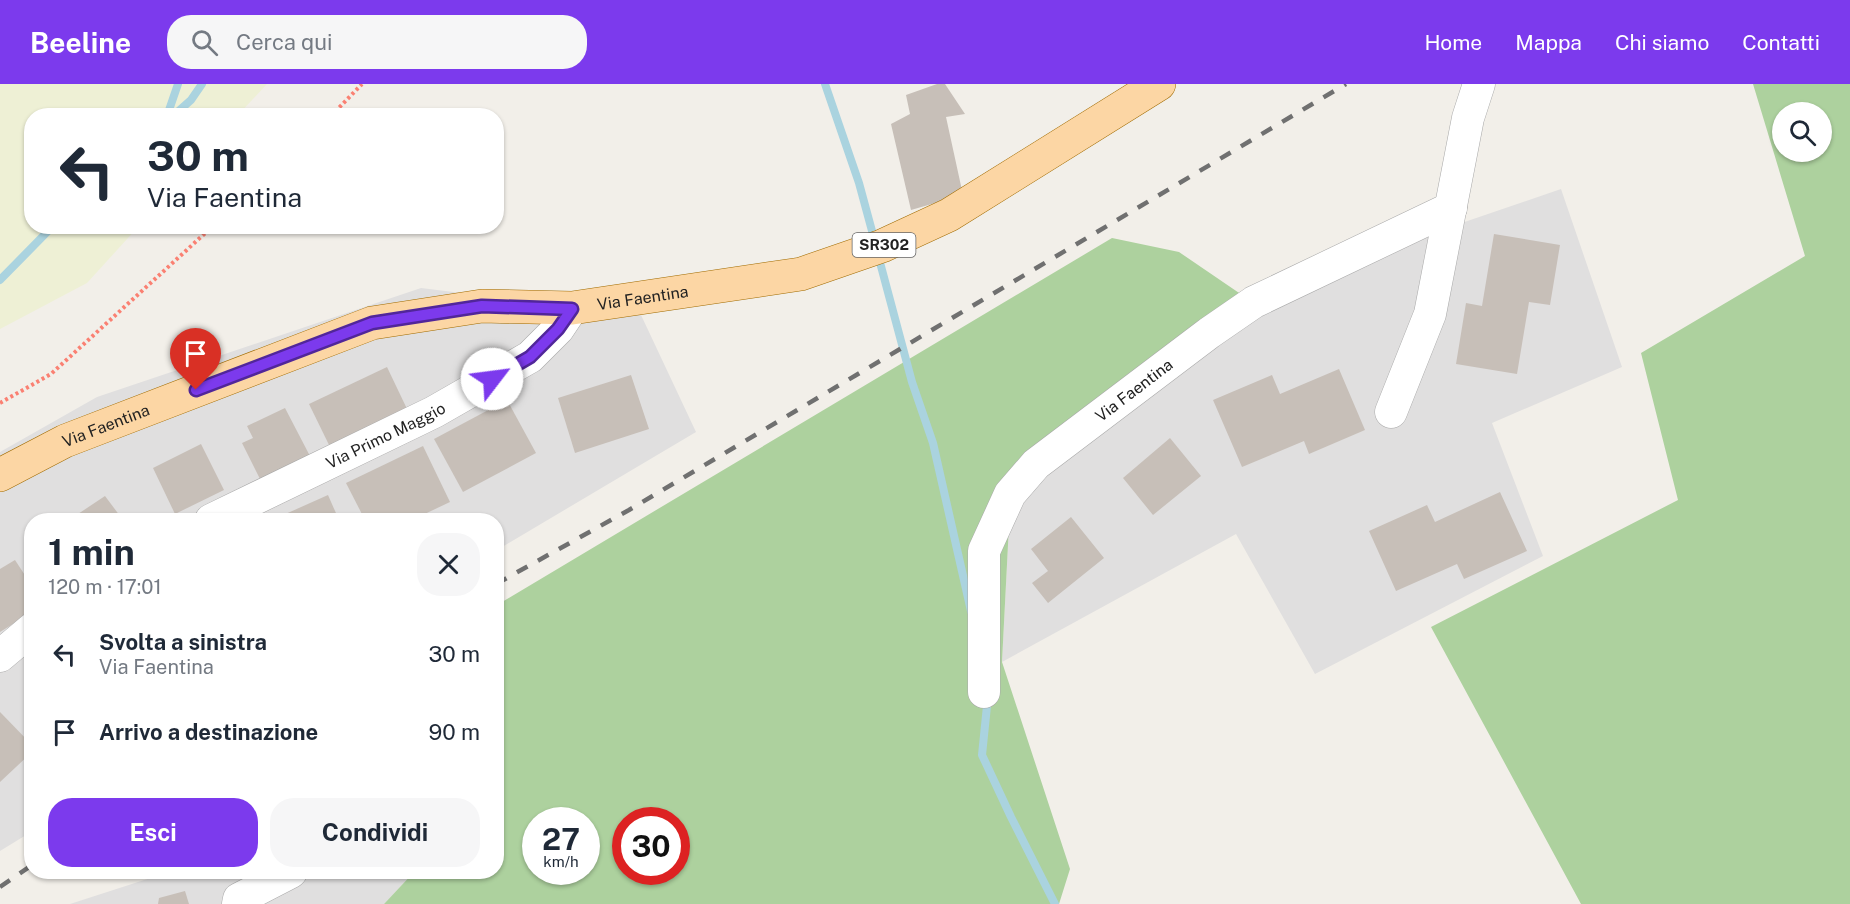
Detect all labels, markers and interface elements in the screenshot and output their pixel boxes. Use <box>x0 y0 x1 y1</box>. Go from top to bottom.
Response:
search box <box>167 15 587 69</box>
text: Beeline <box>30 26 131 59</box>
icon: search <box>188 26 221 59</box>
text: Cerca qui <box>236 29 333 55</box>
text: Home <box>1424 30 1482 55</box>
text: Mappa <box>1515 30 1582 55</box>
text: Chi siamo <box>1615 30 1709 55</box>
text: Contatti <box>1742 30 1820 55</box>
map controls <box>1772 102 1832 162</box>
button: search <box>1772 102 1832 162</box>
text: 30 m <box>147 131 249 180</box>
icon: left <box>48 132 126 210</box>
text: Via Faentina <box>147 181 302 213</box>
road number: SR302 <box>852 233 916 257</box>
street label: Via Faentina <box>596 282 690 314</box>
pin <box>170 328 221 390</box>
icon: arrive <box>179 337 212 370</box>
position arrow <box>460 347 524 411</box>
street label: Via Faentina <box>1092 355 1177 426</box>
street label: Via Primo Maggio <box>323 399 449 473</box>
street label: Via Faentina <box>60 400 152 451</box>
text: 1 min <box>48 531 135 573</box>
button: close <box>417 533 480 596</box>
text: 120 m · 17:01 <box>48 575 162 599</box>
text: Svolta a sinistra <box>99 629 267 655</box>
icon: left <box>48 638 81 671</box>
text: 30 m <box>428 641 480 667</box>
text: Via Faentina <box>99 655 214 679</box>
icon: arrive <box>48 716 81 749</box>
text: Arrivo a destinazione <box>99 719 318 745</box>
text: 90 m <box>429 719 480 745</box>
button: Esci <box>48 798 258 867</box>
button: Condividi <box>270 798 480 867</box>
speed limit sign: 30 <box>612 807 690 885</box>
text: 27 <box>542 821 580 857</box>
text: km/h <box>543 853 579 870</box>

